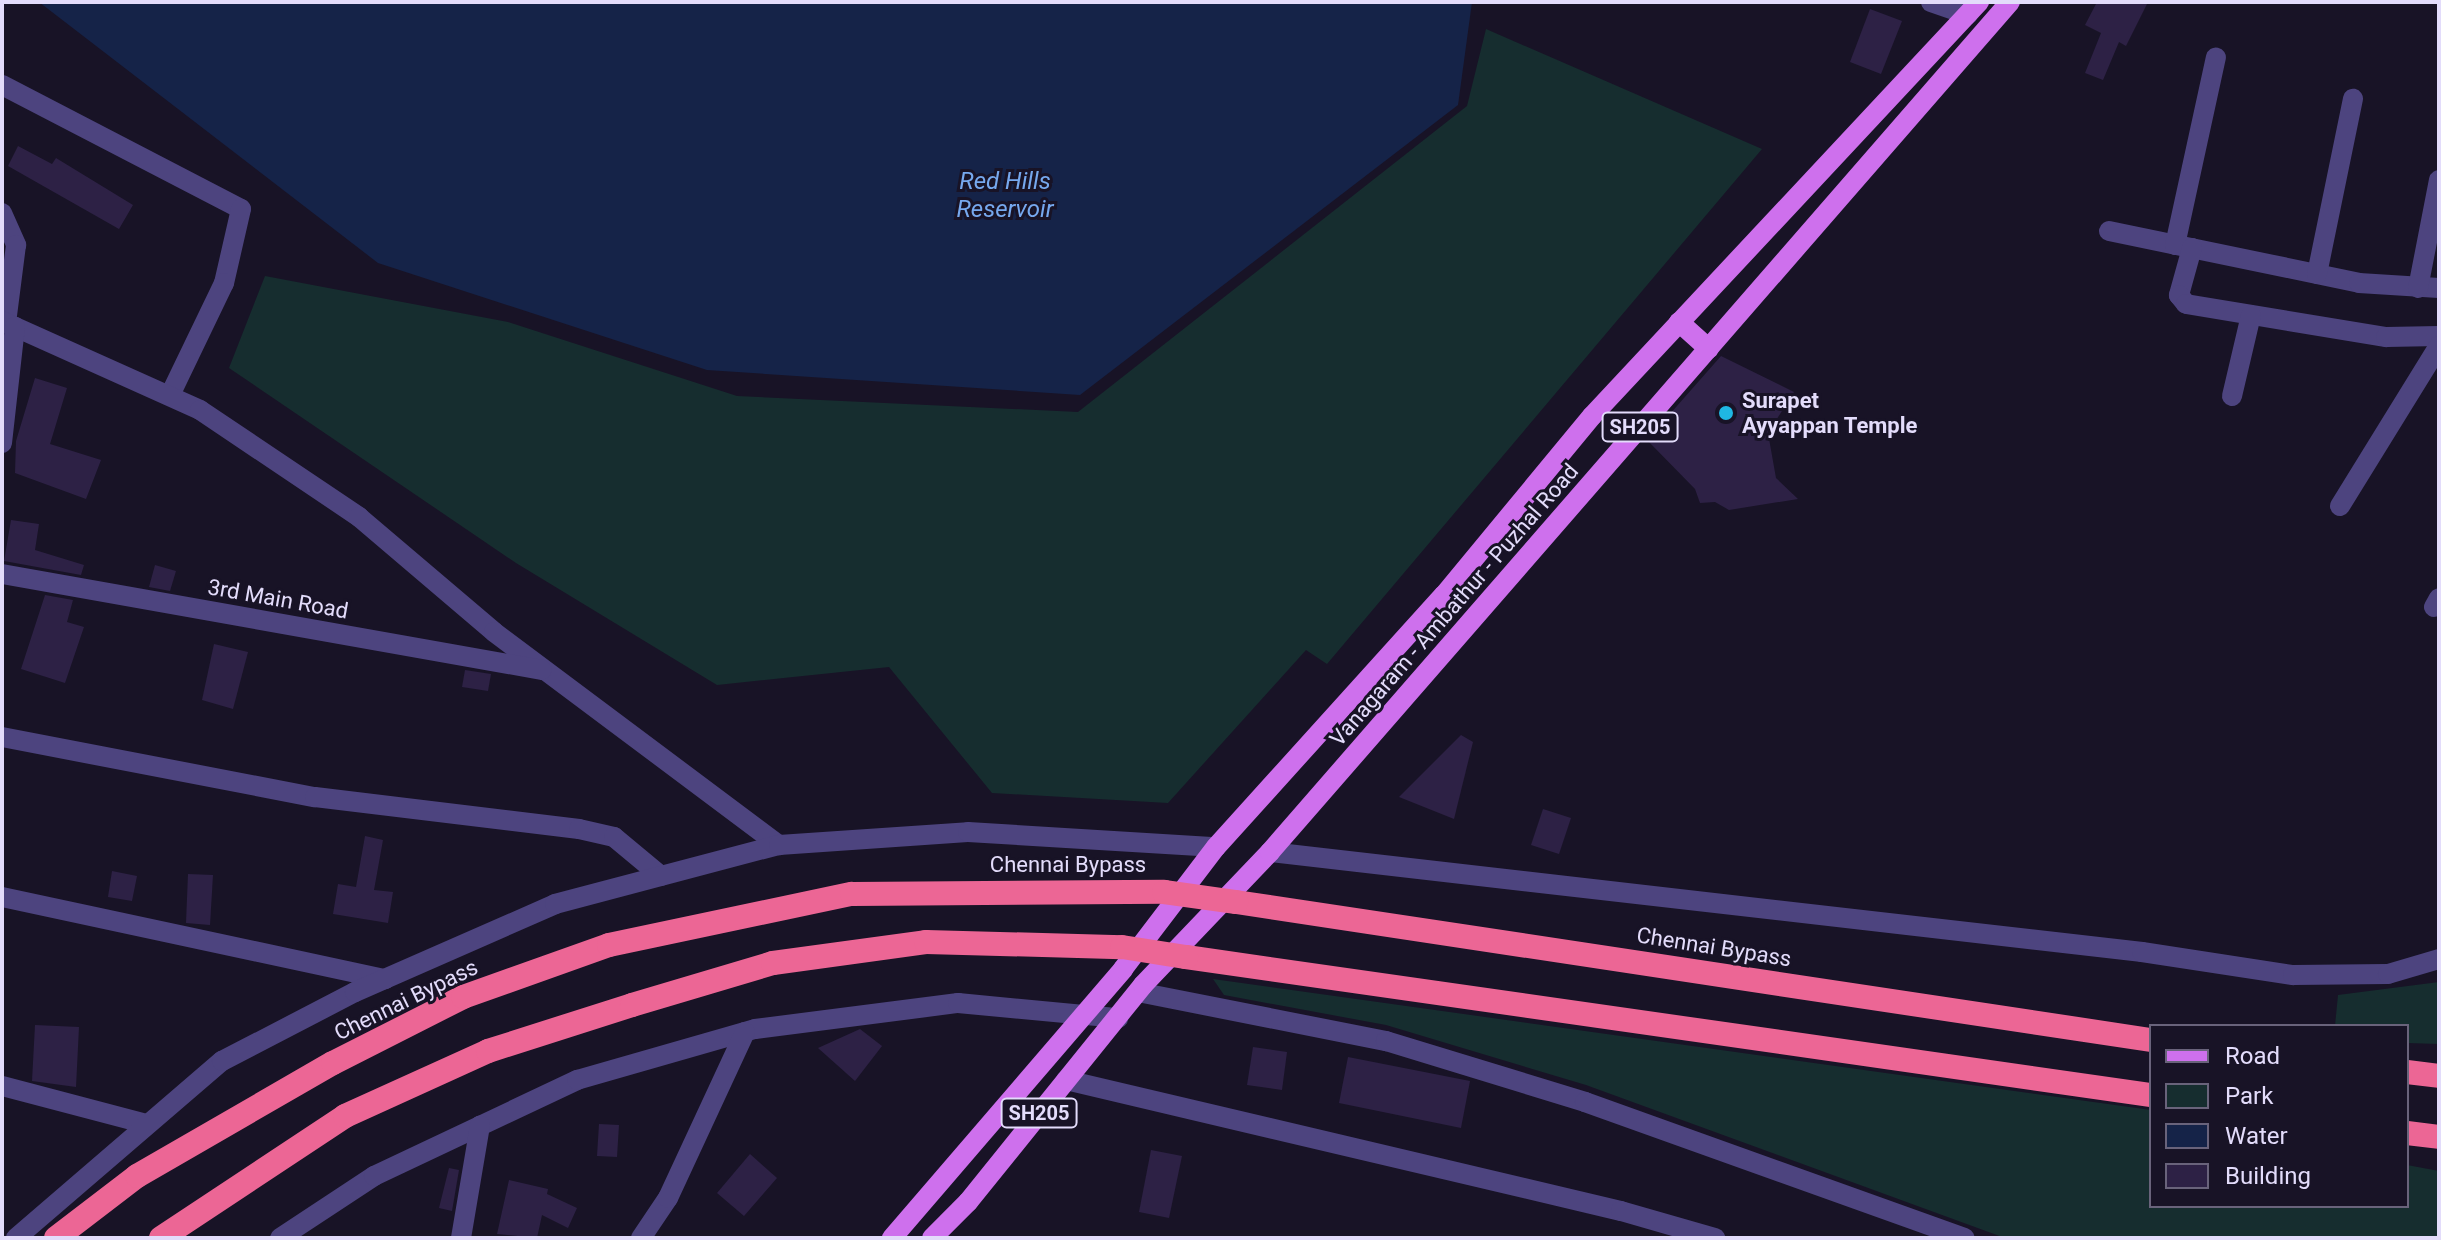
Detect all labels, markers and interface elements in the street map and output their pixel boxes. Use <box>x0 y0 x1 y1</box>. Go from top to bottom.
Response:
water label: Red Hills Reservoir <box>956 168 1054 224</box>
place label: Surapet Ayyappan Temple <box>1742 387 1918 438</box>
marker: Surapet Ayyappan Temple <box>1717 404 1735 422</box>
road number: SH205 <box>1600 411 1680 443</box>
street label: Vanagaram - Ambathur - Puzhal Road <box>1324 458 1584 752</box>
street label: 3rd Main Road <box>206 574 350 624</box>
street label: Chennai Bypass <box>990 852 1146 878</box>
street label: Chennai Bypass <box>1635 922 1793 972</box>
street label: Chennai Bypass <box>330 954 482 1046</box>
legend <box>2149 1024 2409 1208</box>
text: Road <box>2225 1042 2280 1070</box>
text: Park <box>2225 1082 2273 1110</box>
road number: SH205 <box>999 1097 1079 1129</box>
text: Water <box>2225 1122 2288 1150</box>
text: Building <box>2225 1162 2311 1190</box>

